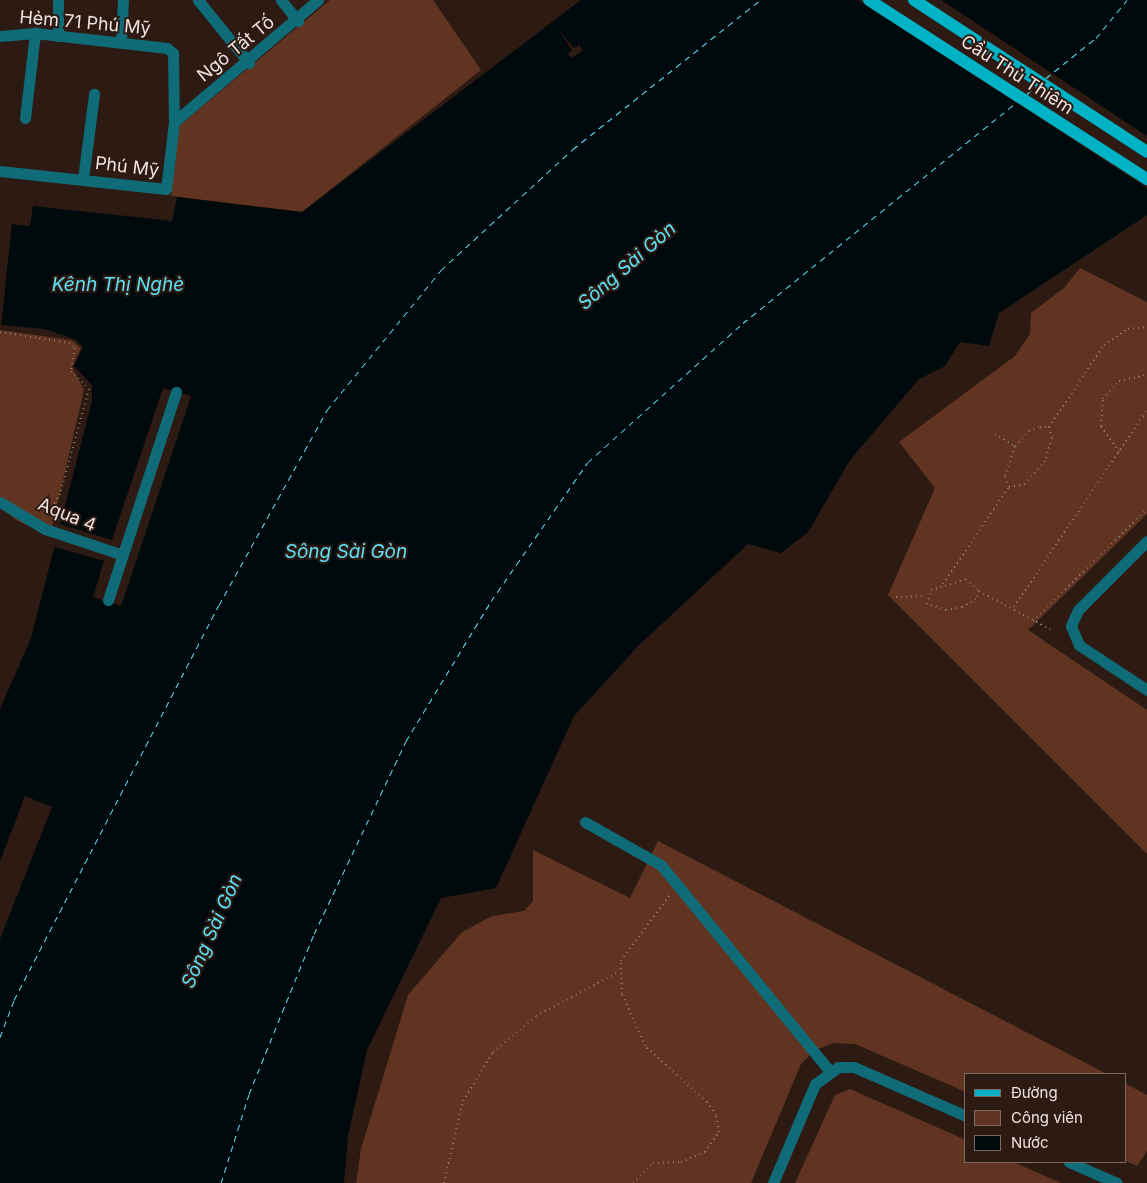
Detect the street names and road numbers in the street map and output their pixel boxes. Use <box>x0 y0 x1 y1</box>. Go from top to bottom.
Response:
street label: Hẻm 71 Phú Mỹ <box>19 7 151 39</box>
street label: Ngô Tất Tố <box>193 11 279 87</box>
street label: Cầu Thủ Thiêm <box>957 31 1077 119</box>
street label: Phú Mỹ <box>94 152 160 182</box>
street label: Aqua 4 <box>35 494 99 536</box>

